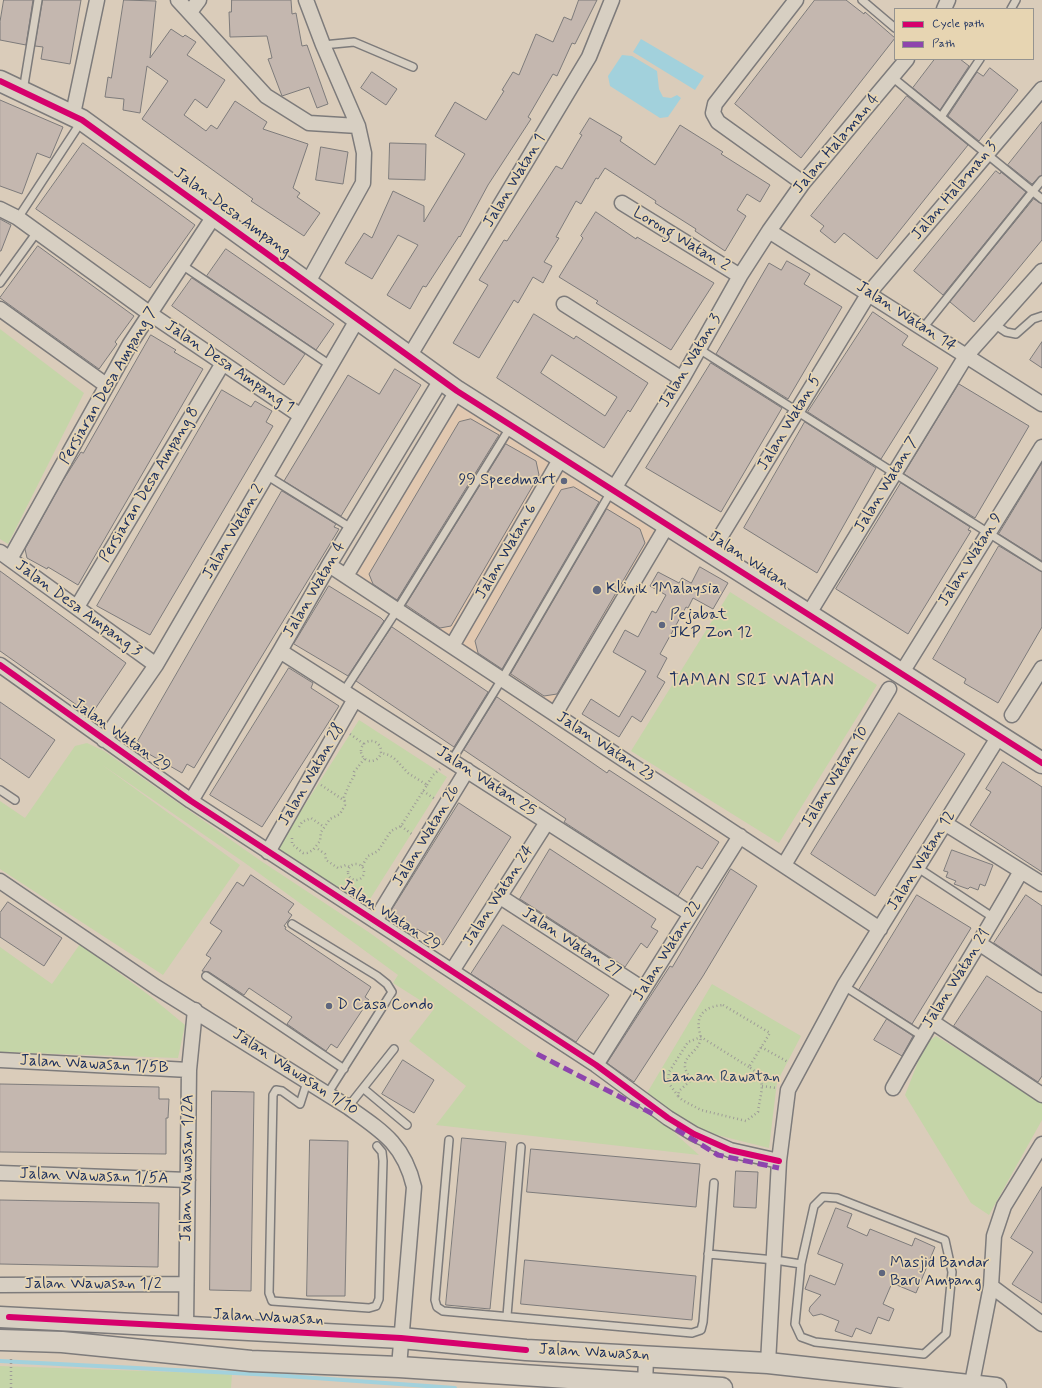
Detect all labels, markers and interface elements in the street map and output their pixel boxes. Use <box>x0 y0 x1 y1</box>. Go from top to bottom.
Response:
legend <box>894 8 1034 60</box>
text: Cycle path <box>932 16 984 32</box>
text: Path <box>932 36 955 52</box>
street label: Jalan Halaman 4 <box>789 90 885 198</box>
street label: Jalan Watan 1 <box>480 131 550 231</box>
street label: Jalan Halaman 3 <box>908 138 1002 244</box>
street label: Jalan Desa Ampang <box>170 164 294 262</box>
street label: Lorong Watan 2 <box>629 204 733 276</box>
street label: Jalan Watan 14 <box>852 278 960 356</box>
street label: Persiaran Desa Ampang 7 <box>56 304 162 468</box>
street label: Jalan Watan 3 <box>656 311 726 411</box>
street label: Jalan Desa Ampang 1 <box>161 317 297 417</box>
street label: Jalan Watan 5 <box>754 372 826 474</box>
street label: Persiaran Desa Ampang 8 <box>96 404 204 566</box>
street label: Jalan Watan 7 <box>851 434 923 536</box>
place label: 99 Speedmart <box>458 471 556 491</box>
marker: 99 Speedmart <box>559 476 569 486</box>
street label: Jalan Watan 2 <box>199 481 269 583</box>
street label: Jalan Watan 6 <box>472 501 542 603</box>
street label: Jalan Watan 9 <box>935 510 1007 610</box>
street label: Jalan Watan <box>704 527 794 595</box>
street label: Jalan Watan 4 <box>280 539 350 641</box>
street label: Jalan Desa Ampang 3 <box>11 557 145 661</box>
place label: Klinik 1Malaysia <box>606 580 720 600</box>
marker: Klinik 1Malaysia <box>591 584 603 596</box>
place label: Pejabat JKP Zon 12 <box>670 606 753 644</box>
marker: Pejabat JKP Zon 12 <box>657 620 667 630</box>
district label: TAMAN SRI WATAN <box>669 671 835 691</box>
street label: Jalan Watan 29 <box>68 695 174 777</box>
street label: Jalan Watan 23 <box>552 708 658 786</box>
street label: Jalan Watan 28 <box>275 720 349 830</box>
street label: Jalan Watan 10 <box>798 723 874 831</box>
street label: Jalan Watan 25 <box>433 743 539 821</box>
street label: Jalan Watan 26 <box>389 782 465 890</box>
street label: Jalan Watan 12 <box>884 808 960 914</box>
street label: Jalan Watan 24 <box>459 842 539 950</box>
street label: Jalan Watan 29 <box>336 876 444 956</box>
street label: Jalan Watan 22 <box>629 897 707 1005</box>
street label: Jalan Watan 27 <box>518 904 624 982</box>
street label: Jalan Watan 21 <box>919 926 995 1032</box>
place label: D Casa Condo <box>337 996 433 1016</box>
marker: D Casa Condo <box>324 1001 334 1011</box>
street label: Jalan Wawasan 1/10 <box>229 1025 361 1121</box>
street label: Jalan Wawasan 1/5B <box>19 1052 169 1078</box>
park label: Laman Rawatan <box>662 1068 780 1088</box>
street label: Jalan Wawasan 1/2A <box>177 1094 199 1242</box>
street label: Jalan Wawasan 1/5A <box>19 1165 169 1189</box>
place label: Masjid Bandar Baru Ampang <box>890 1254 990 1292</box>
marker: Masjid Bandar Baru Ampang <box>877 1268 887 1278</box>
street label: Jalan Wawasan 1/2 <box>24 1275 162 1295</box>
street label: Jalan Wawasan <box>212 1306 324 1330</box>
street label: Jalan Wawasan <box>538 1341 650 1365</box>

